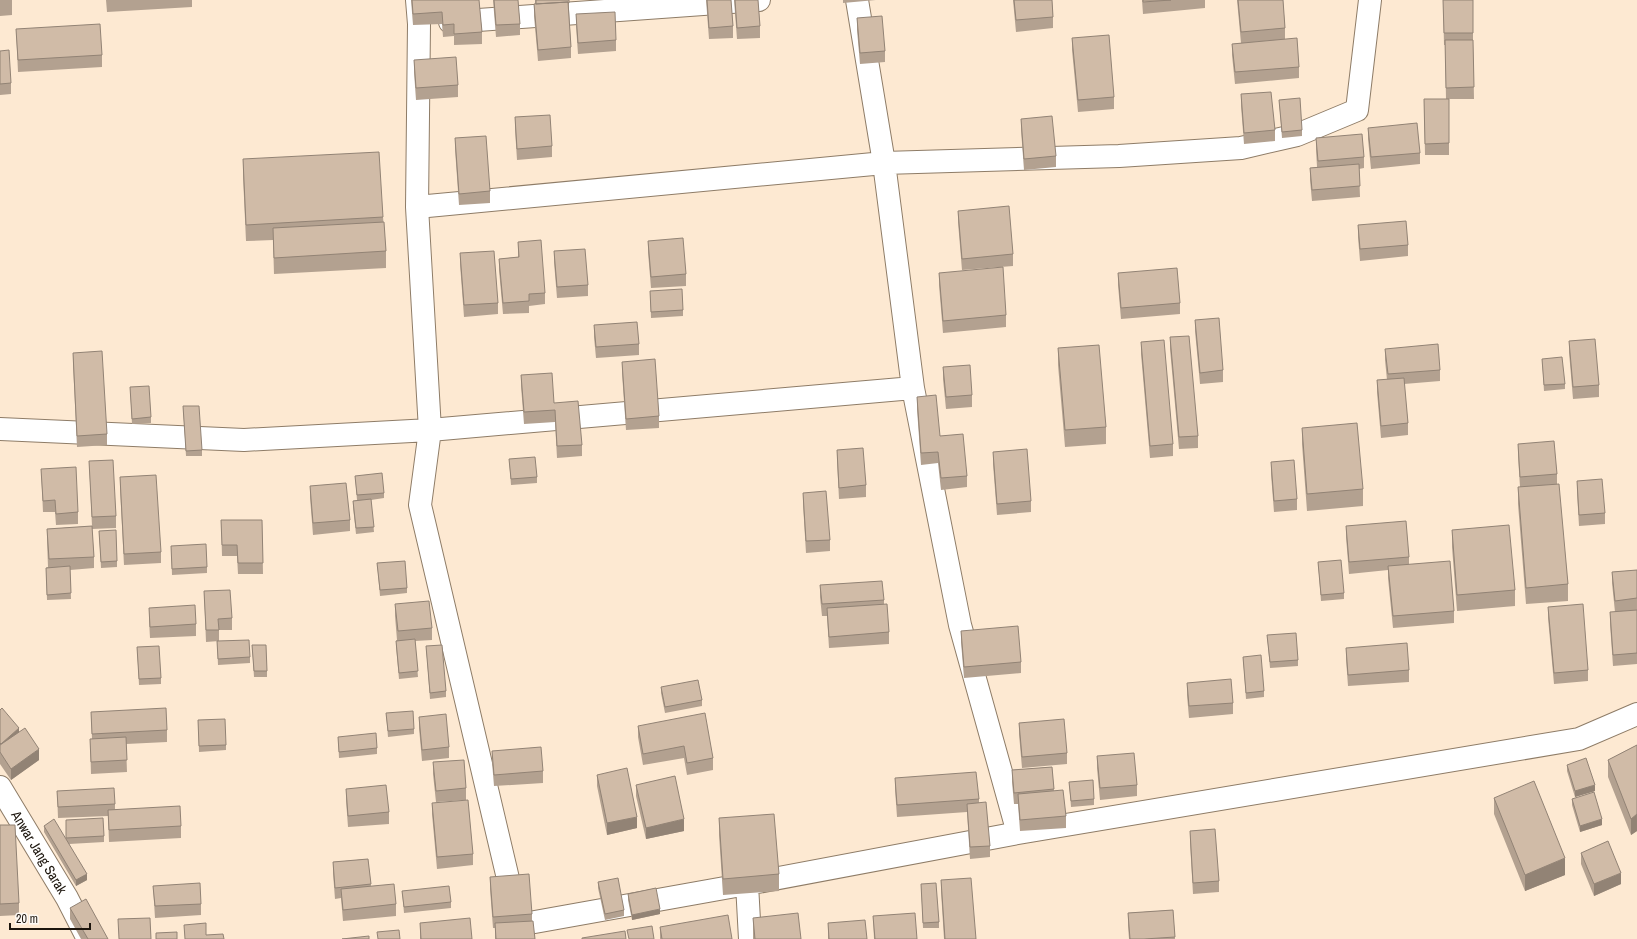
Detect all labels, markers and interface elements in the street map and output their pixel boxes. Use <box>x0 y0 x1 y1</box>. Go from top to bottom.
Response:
street label: Anwar Jang Sarak <box>7 806 71 897</box>
scale bar <box>10 905 90 931</box>
text: 20 m <box>16 911 38 927</box>

